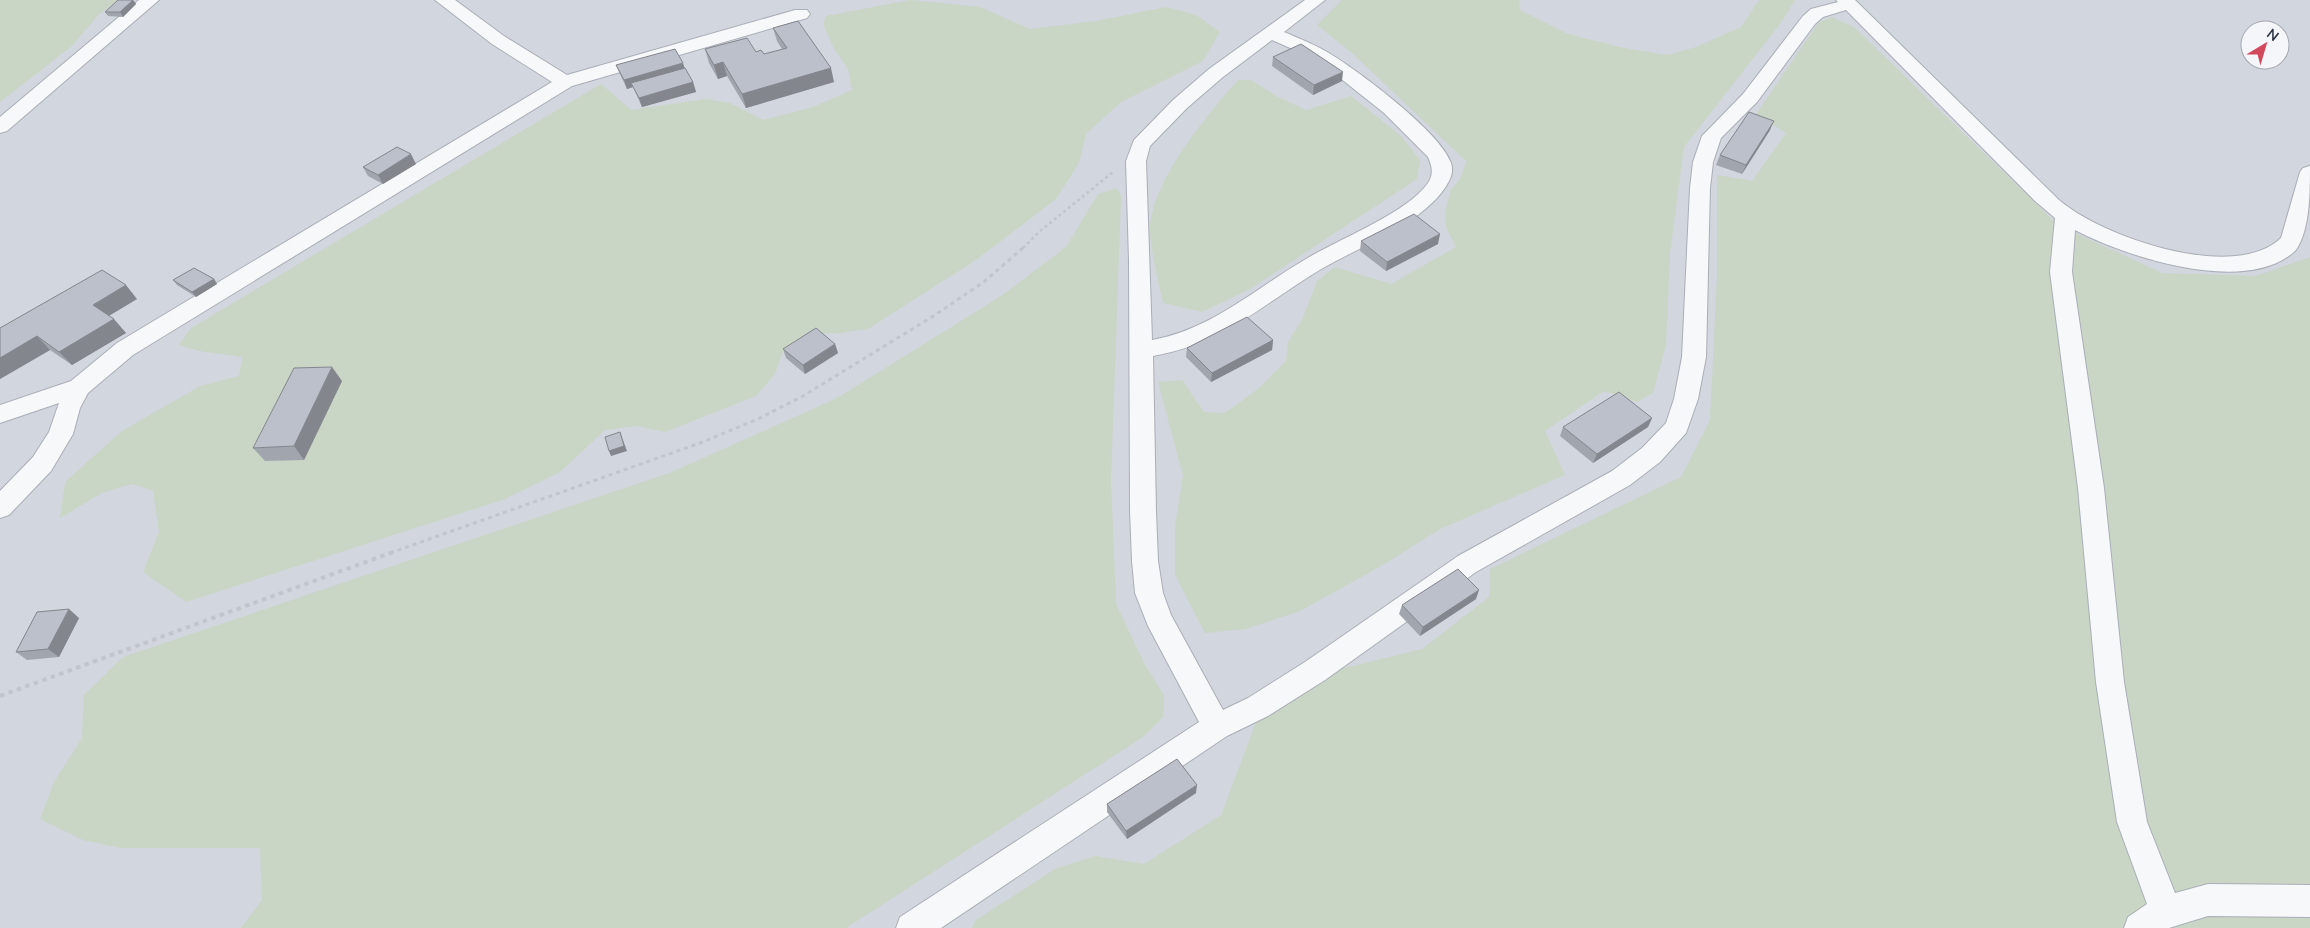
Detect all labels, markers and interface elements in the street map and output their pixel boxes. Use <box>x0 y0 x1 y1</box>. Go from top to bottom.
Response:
north arrow <box>2240 20 2290 70</box>
text: N <box>2263 24 2283 46</box>

